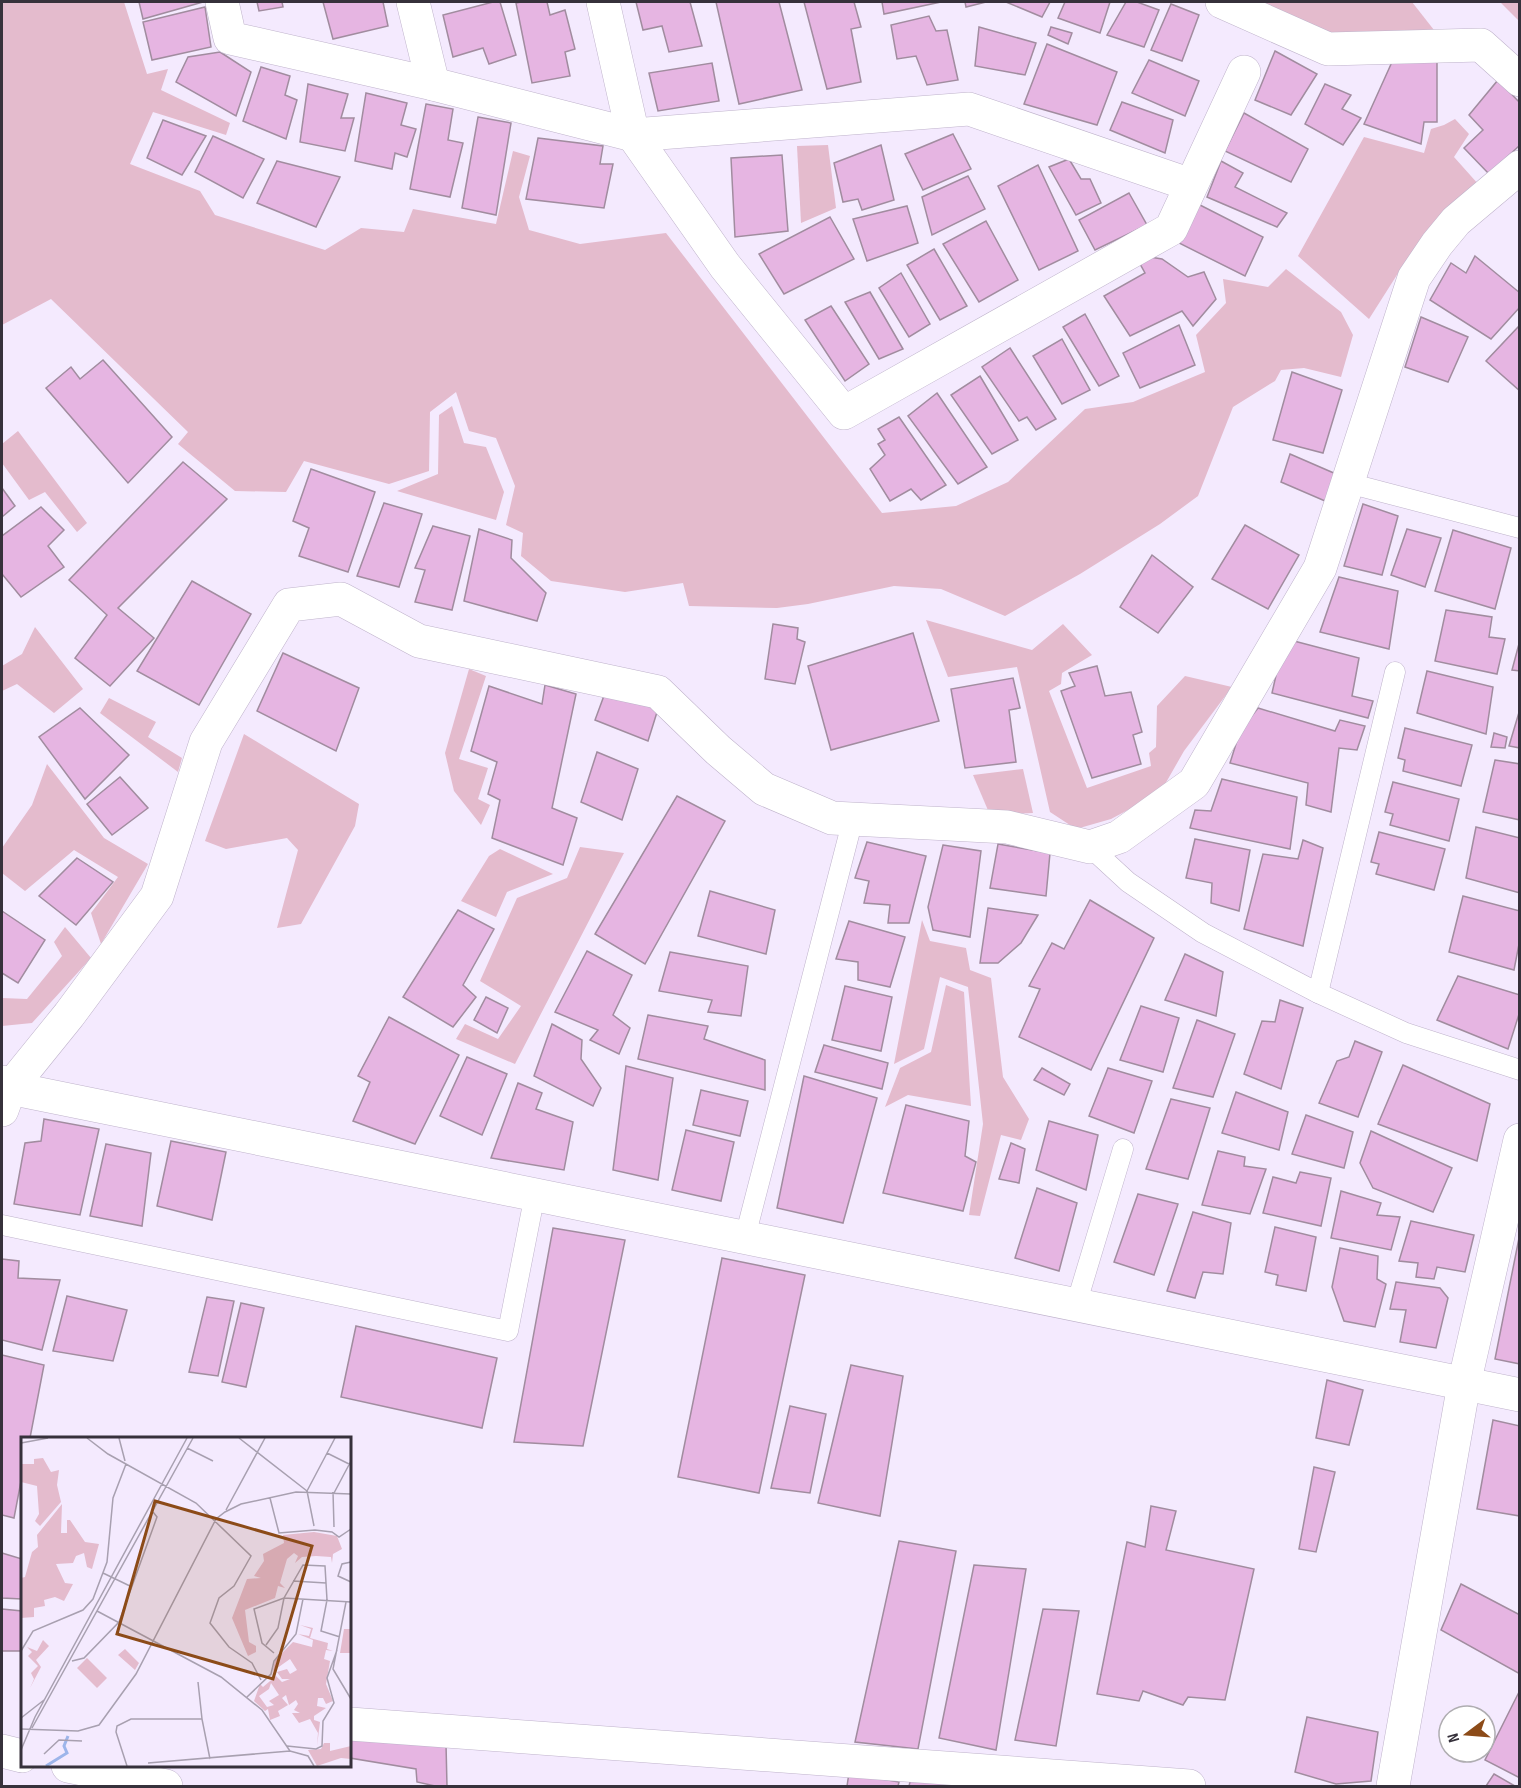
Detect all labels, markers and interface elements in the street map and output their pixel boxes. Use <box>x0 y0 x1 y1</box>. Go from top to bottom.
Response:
inset map <box>21 1437 351 1767</box>
north arrow <box>1437 1704 1497 1764</box>
text: N <box>1444 1731 1464 1744</box>

